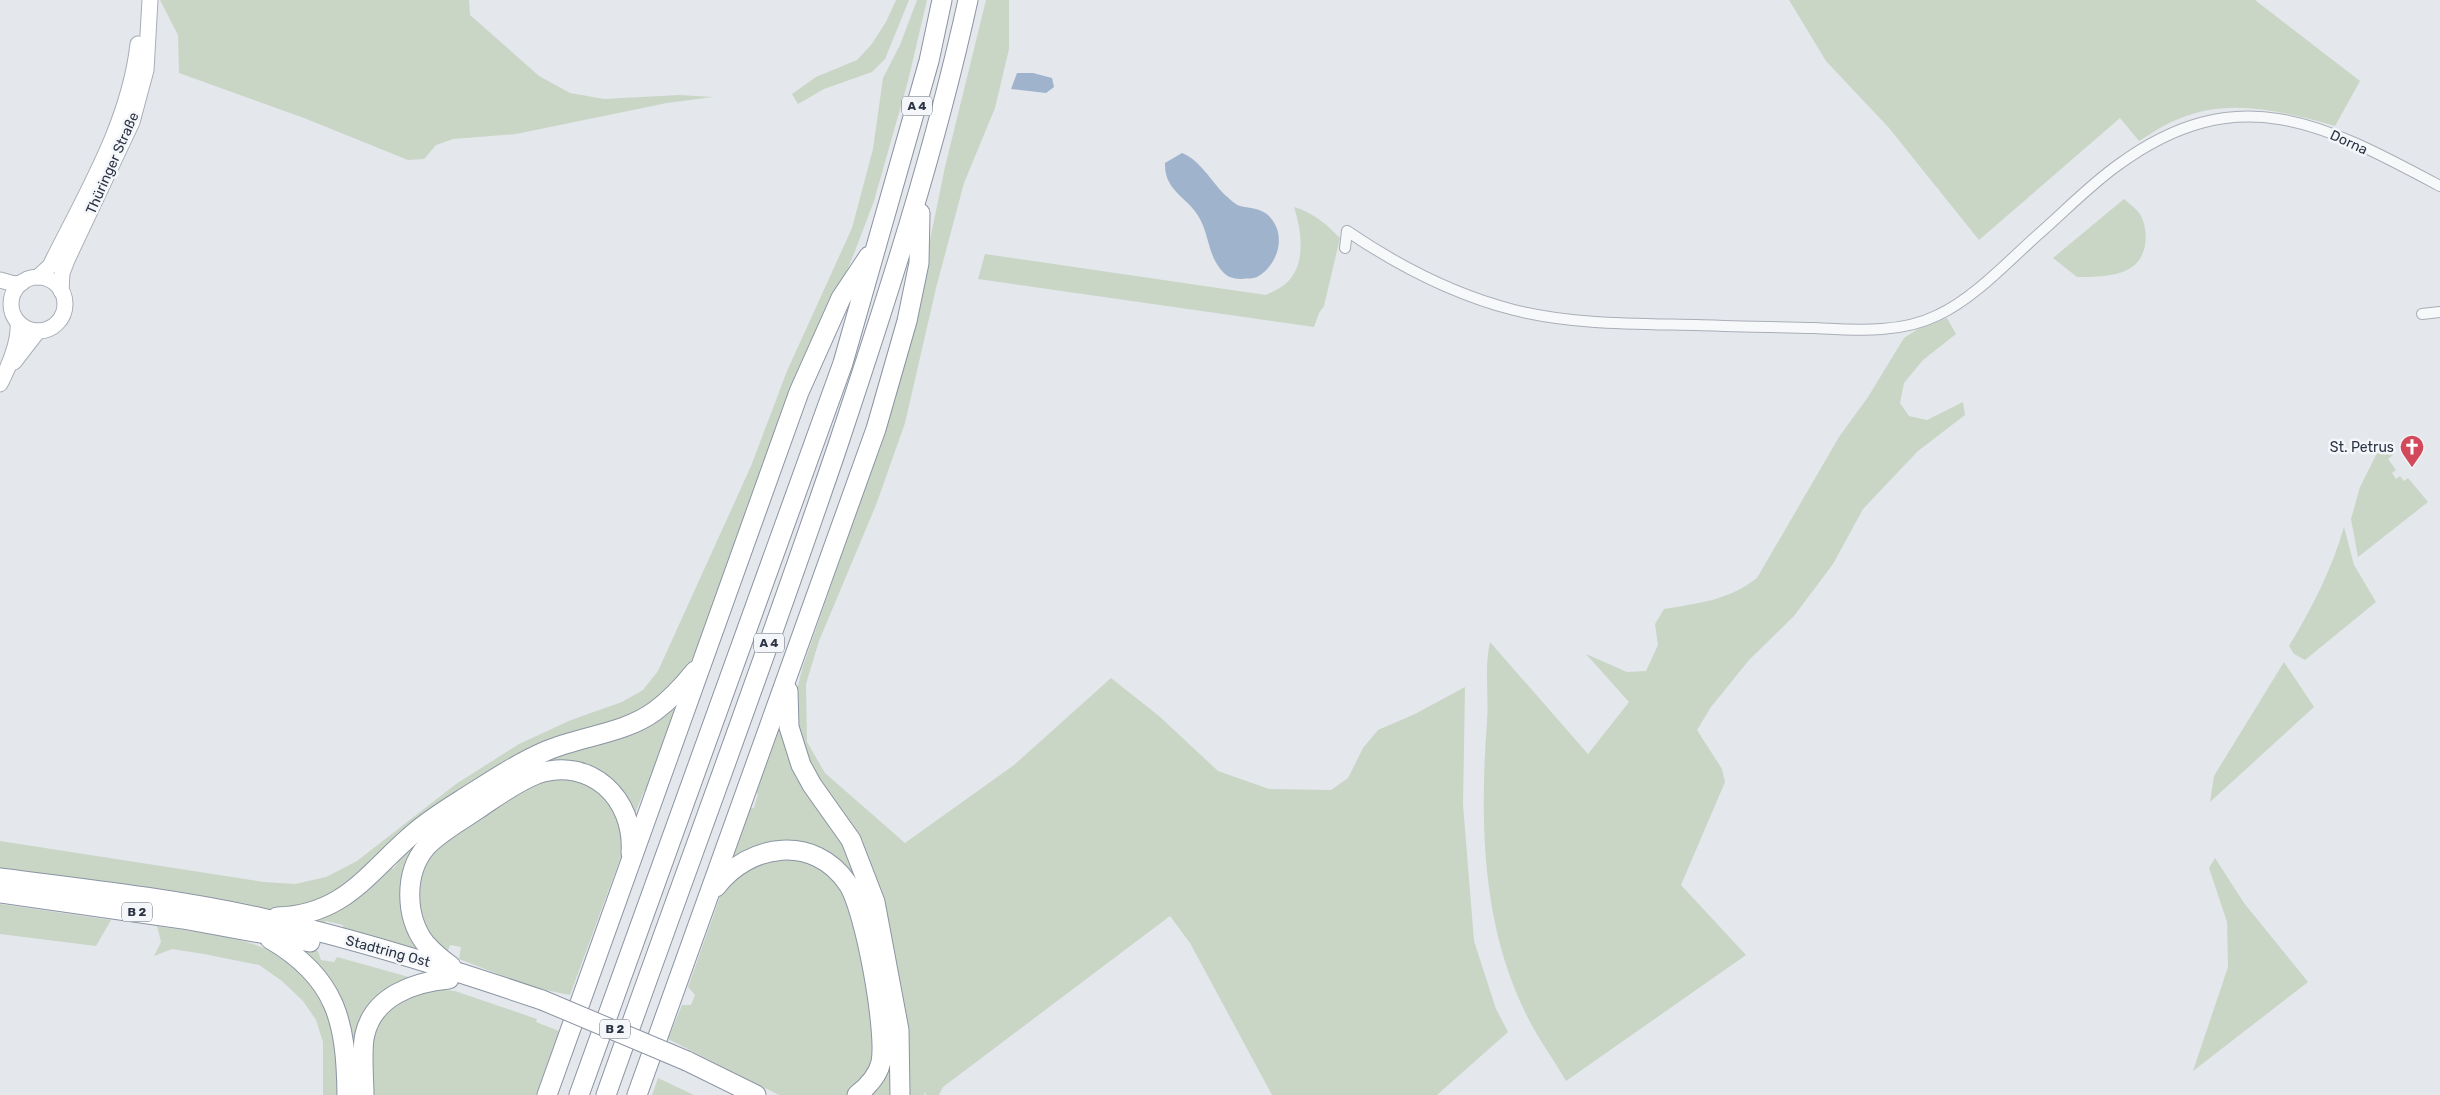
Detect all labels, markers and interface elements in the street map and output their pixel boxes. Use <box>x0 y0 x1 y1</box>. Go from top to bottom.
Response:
road number: A 4 <box>902 96 932 115</box>
street label: Thüringer Straße <box>82 109 143 217</box>
street label: Dorna <box>2327 126 2370 158</box>
church icon: St. Petrus <box>2399 434 2425 468</box>
place label: St. Petrus <box>2330 439 2394 456</box>
road number: A 4 <box>754 634 784 652</box>
road number: B 2 <box>122 902 152 922</box>
street label: Stadtring Ost <box>344 932 432 971</box>
road number: B 2 <box>600 1020 630 1038</box>

